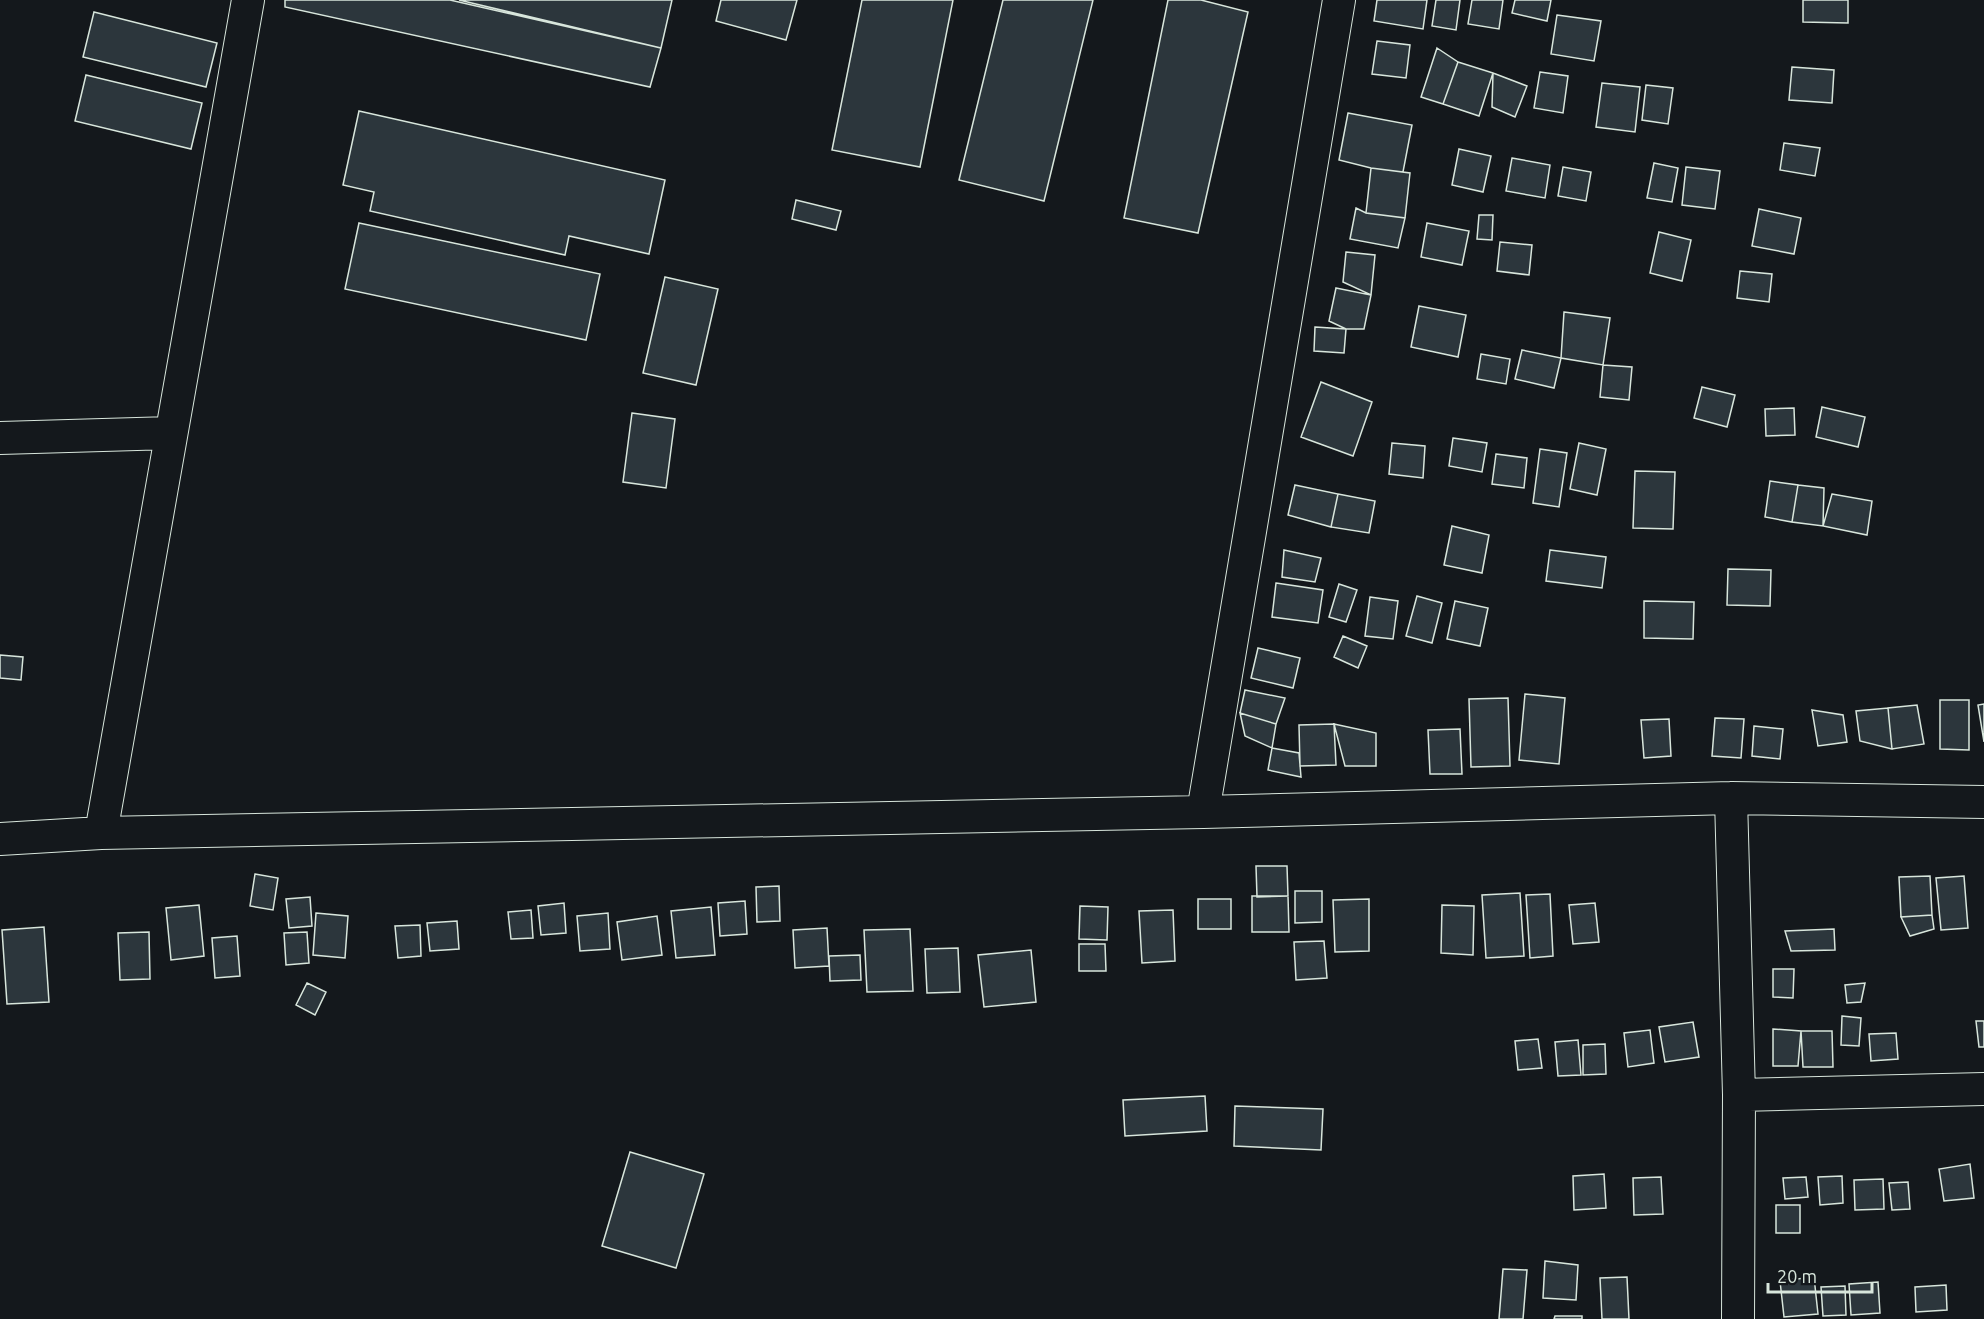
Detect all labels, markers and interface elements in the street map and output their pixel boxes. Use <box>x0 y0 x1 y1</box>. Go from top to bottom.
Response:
scale bar <box>1768 1256 1872 1294</box>
text: 20 m <box>1777 1266 1817 1286</box>

